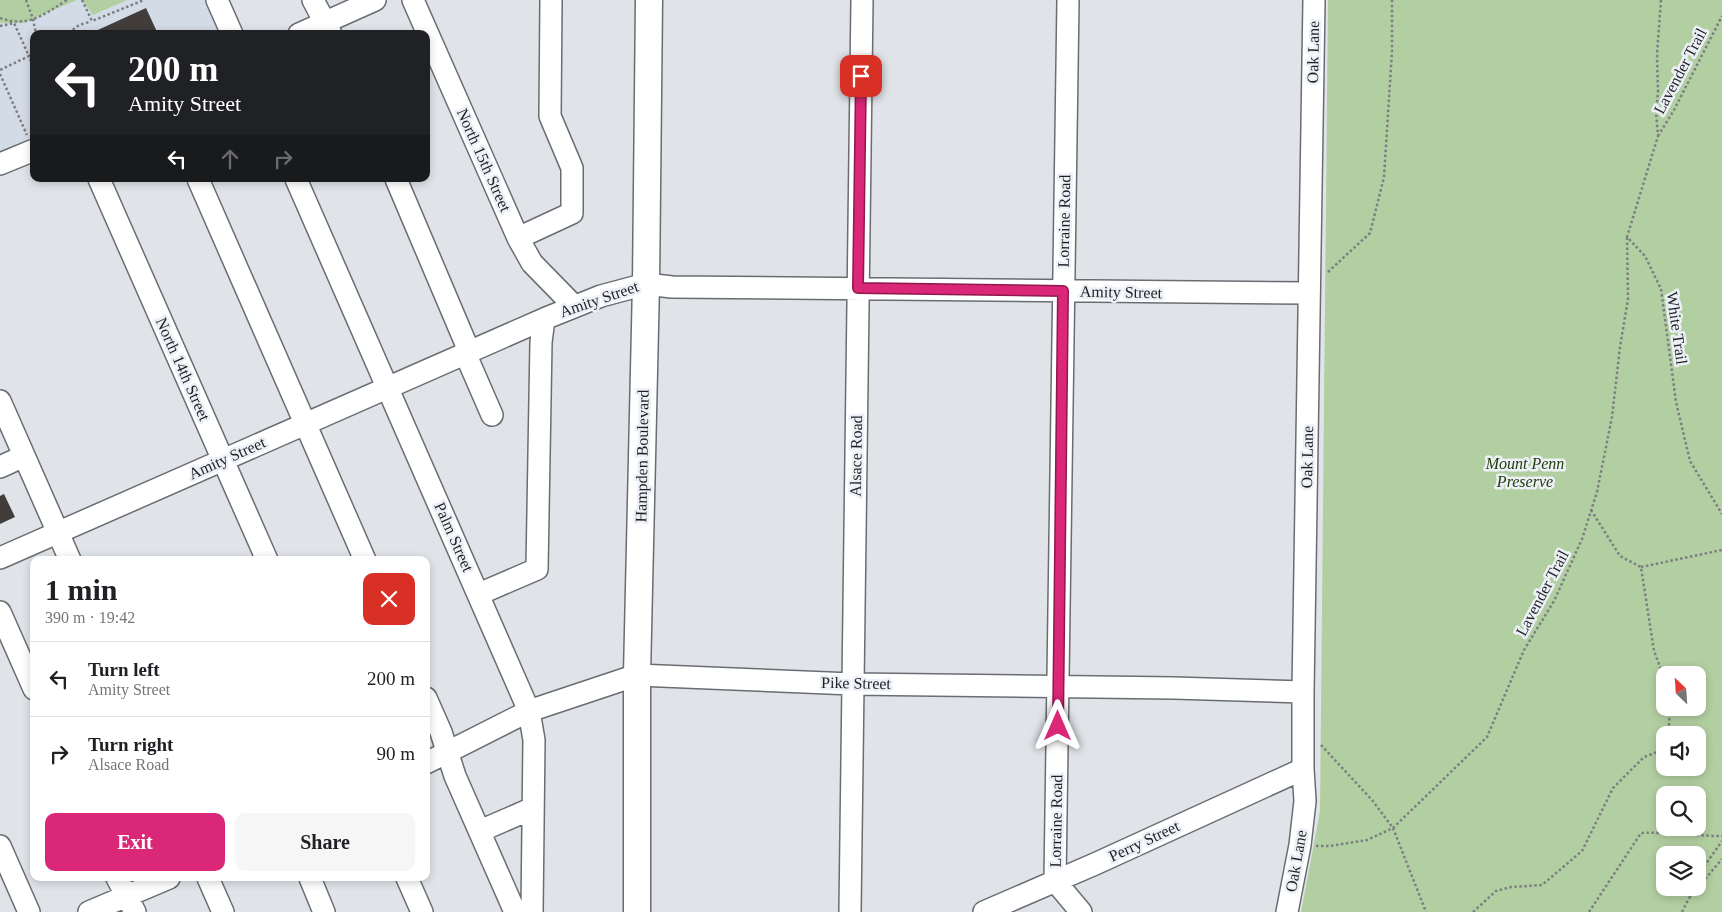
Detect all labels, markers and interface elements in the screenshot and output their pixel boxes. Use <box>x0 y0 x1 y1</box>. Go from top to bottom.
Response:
street label: Oak Lane <box>1304 21 1322 83</box>
street label: Lavender Trail <box>1650 25 1710 117</box>
icon: left <box>45 50 110 115</box>
text: 200 m <box>128 50 218 89</box>
pin <box>840 55 882 97</box>
icon: arrive <box>847 62 875 90</box>
text: Amity Street <box>128 91 241 116</box>
street label: North 15th Street <box>454 106 515 215</box>
icon: left <box>163 145 191 173</box>
icon: ahead <box>216 145 244 173</box>
icon: right <box>269 145 297 173</box>
street label: Lorraine Road <box>1055 174 1073 268</box>
street label: Amity Street <box>557 277 641 321</box>
street label: Amity Street <box>1080 283 1163 302</box>
street label: White Trail <box>1663 291 1691 366</box>
street label: North 14th Street <box>153 315 214 424</box>
street label: Hampden Boulevard <box>632 389 653 523</box>
street label: Alsace Road <box>847 415 865 497</box>
street label: Oak Lane <box>1298 426 1316 488</box>
street label: Amity Street <box>186 433 269 483</box>
park label: Mount Penn Preserve <box>1485 455 1564 490</box>
street label: Palm Street <box>431 500 477 575</box>
street label: Lavender Trail <box>1512 547 1572 639</box>
text: 1 min <box>45 573 118 606</box>
button: close <box>363 573 415 625</box>
text: 390 m · 19:42 <box>45 609 135 626</box>
text: Turn left <box>88 659 160 680</box>
icon: left <box>45 665 73 693</box>
north arrow <box>1656 666 1706 716</box>
map controls <box>1656 666 1706 896</box>
text: 200 m <box>367 668 415 689</box>
street label: Pike Street <box>821 674 892 692</box>
text: Amity Street <box>88 681 170 698</box>
position arrow <box>1031 699 1083 751</box>
button: sound <box>1656 726 1706 776</box>
text: Turn right <box>88 734 173 755</box>
icon: right <box>45 740 73 768</box>
text: 90 m <box>376 743 415 764</box>
text: Alsace Road <box>88 756 169 773</box>
street label: Lorraine Road <box>1047 774 1065 868</box>
button: search <box>1656 786 1706 836</box>
button: Exit <box>45 813 225 871</box>
button: Share <box>235 813 415 871</box>
street label: Perry Street <box>1106 817 1183 866</box>
street label: Oak Lane <box>1282 829 1310 893</box>
button: layers <box>1656 846 1706 896</box>

